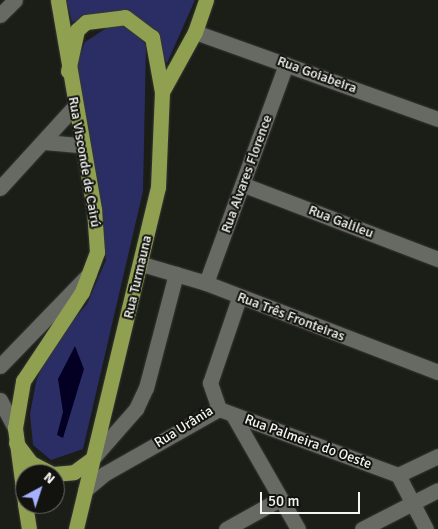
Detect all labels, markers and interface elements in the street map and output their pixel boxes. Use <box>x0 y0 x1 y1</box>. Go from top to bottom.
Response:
street label: Rua Goiabeira <box>275 53 359 97</box>
street label: Rua Visconde de Cairú <box>64 95 104 229</box>
street label: Rua Alvares Florence <box>218 113 276 235</box>
street label: Rua Galileu <box>306 202 376 242</box>
street label: Rua Turmauna <box>120 234 156 320</box>
street label: Rua Três Fronteiras <box>235 289 347 345</box>
street label: Rua Urânia <box>152 402 216 452</box>
street label: Rua Palmeira do Oeste <box>242 411 374 473</box>
north arrow <box>15 464 65 514</box>
text: N <box>40 468 59 488</box>
scale bar <box>263 482 363 514</box>
text: 50 m <box>268 492 299 510</box>

